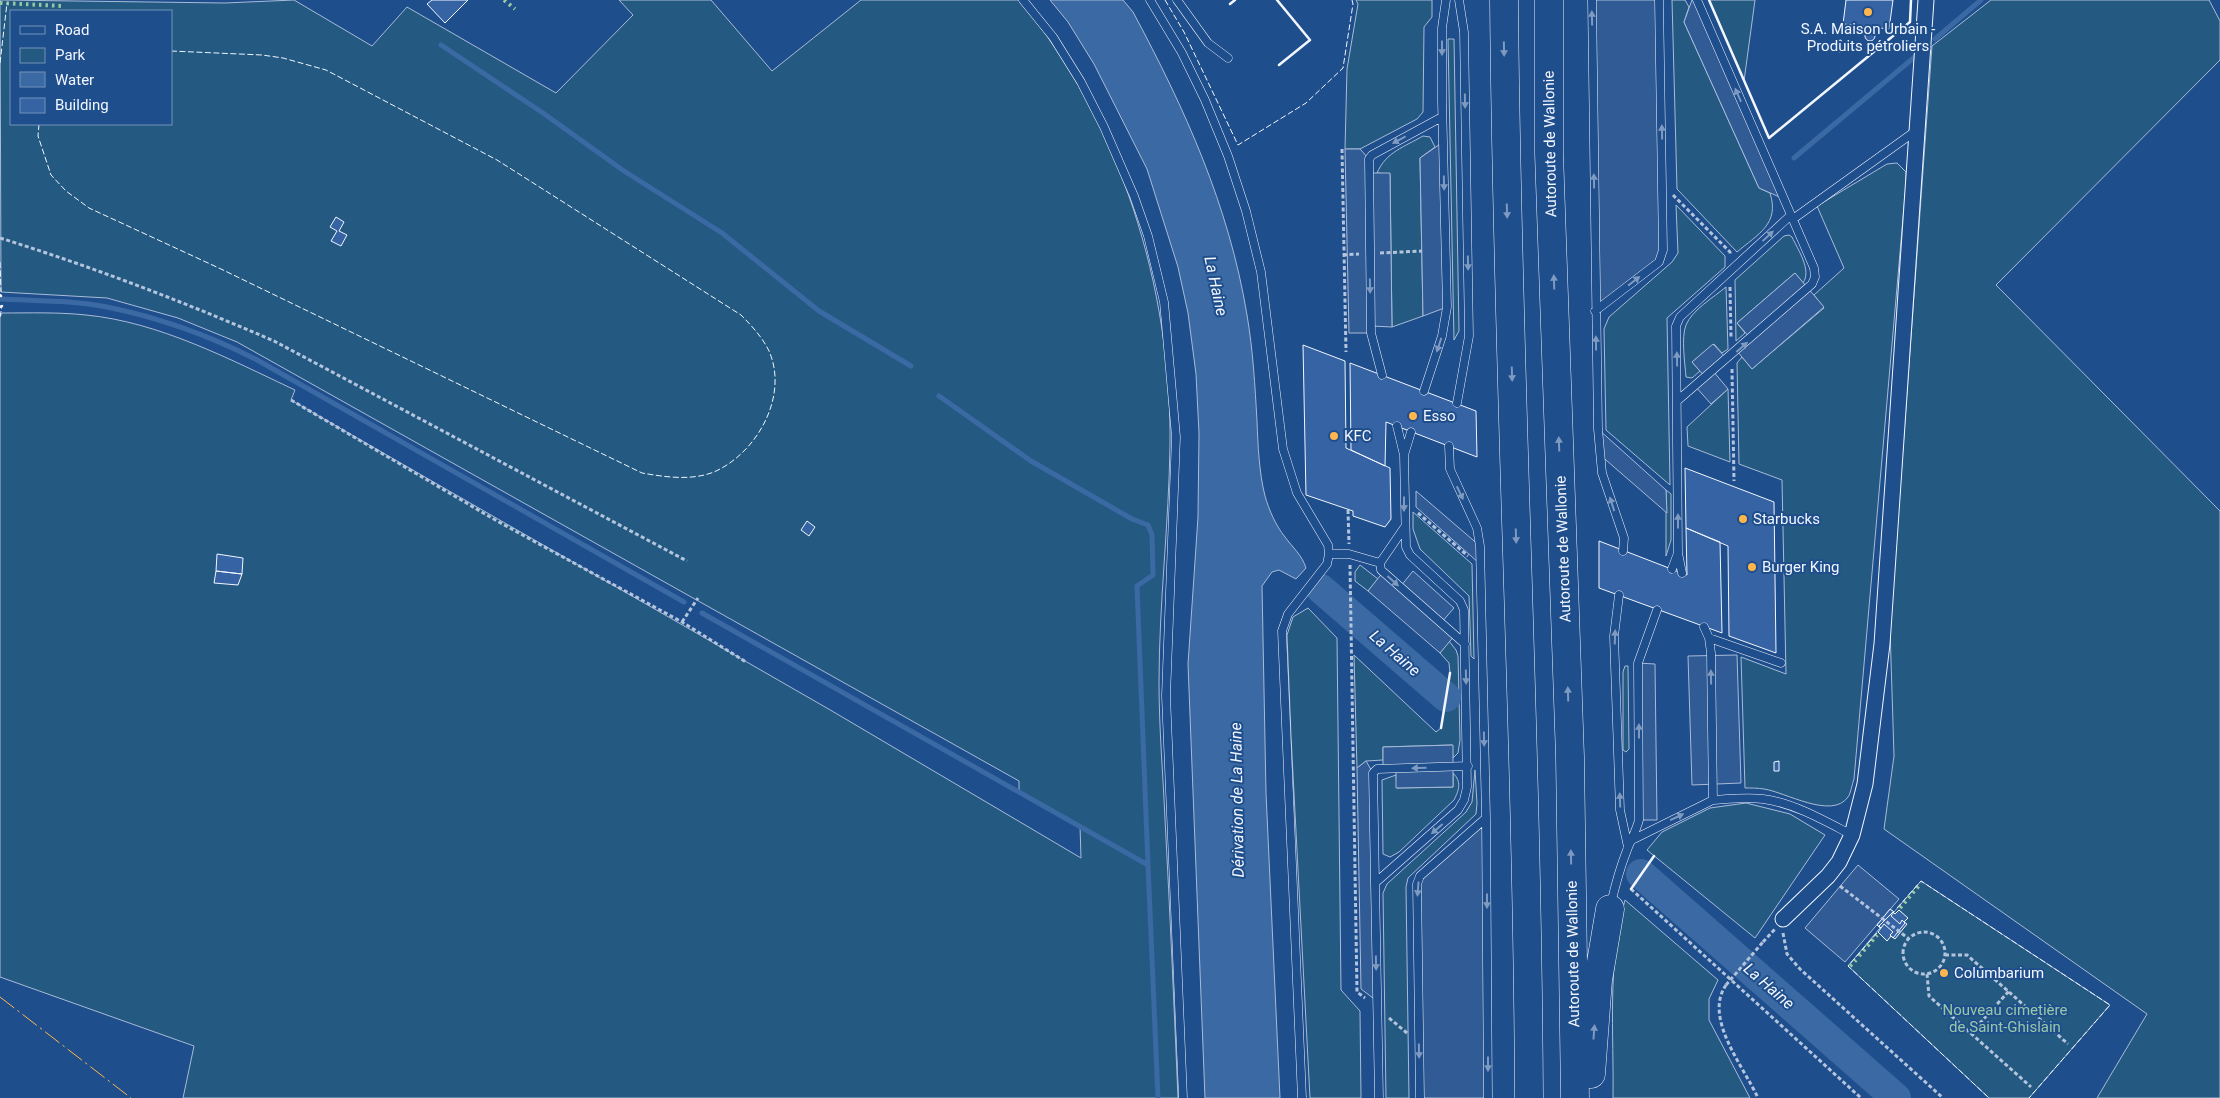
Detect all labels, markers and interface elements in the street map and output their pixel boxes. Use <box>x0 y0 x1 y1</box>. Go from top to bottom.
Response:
marker: S.A. Maison Urbain - Produits pétroliers <box>1862 6 1874 18</box>
legend <box>10 10 172 125</box>
one-way arrow <box>1588 10 1596 26</box>
place label: S.A. Maison Urbain - Produits pétroliers <box>1801 20 1935 55</box>
text: Road <box>55 21 89 39</box>
one-way arrow <box>1438 41 1446 57</box>
one-way arrow <box>1500 41 1508 57</box>
text: Park <box>55 46 86 64</box>
street label: Autoroute de Wallonie <box>1540 70 1560 218</box>
text: Water <box>55 71 94 89</box>
one-way arrow <box>1734 88 1742 102</box>
one-way arrow <box>1462 93 1470 109</box>
text: Building <box>55 96 109 114</box>
one-way arrow <box>1658 124 1666 140</box>
one-way arrow <box>1392 136 1406 144</box>
one-way arrow <box>1590 172 1598 188</box>
one-way arrow <box>1440 175 1448 191</box>
one-way arrow <box>1503 203 1511 219</box>
one-way arrow <box>1762 230 1774 242</box>
water label: La Haine <box>1200 254 1232 318</box>
one-way arrow <box>1464 255 1472 271</box>
one-way arrow <box>1549 274 1557 290</box>
one-way arrow <box>1627 276 1640 287</box>
one-way arrow <box>1366 278 1374 294</box>
one-way arrow <box>1592 335 1600 351</box>
one-way arrow <box>1435 337 1443 352</box>
one-way arrow <box>1735 341 1747 353</box>
one-way arrow <box>1672 351 1680 367</box>
one-way arrow <box>1508 366 1516 382</box>
place label: Esso <box>1423 407 1456 425</box>
marker: Esso <box>1407 410 1419 422</box>
place label: KFC <box>1344 427 1372 445</box>
marker: KFC <box>1328 430 1340 442</box>
one-way arrow <box>1555 436 1563 452</box>
street label: Autoroute de Wallonie <box>1551 475 1575 623</box>
one-way arrow <box>1457 486 1465 500</box>
one-way arrow <box>1400 496 1408 512</box>
one-way arrow <box>1608 496 1616 511</box>
place label: Starbucks <box>1753 510 1820 528</box>
one-way arrow <box>1674 513 1682 529</box>
marker: Starbucks <box>1737 513 1749 525</box>
one-way arrow <box>1513 528 1521 544</box>
place label: Burger King <box>1762 558 1840 576</box>
marker: Burger King <box>1746 561 1758 573</box>
one-way arrow <box>1387 575 1400 586</box>
water label: La Haine <box>1366 626 1424 680</box>
one-way arrow <box>1611 629 1619 645</box>
one-way arrow <box>1707 669 1715 685</box>
one-way arrow <box>1462 670 1470 686</box>
one-way arrow <box>1563 686 1571 702</box>
water label: Dérivation de La Haine <box>1226 722 1248 878</box>
one-way arrow <box>1635 723 1643 739</box>
one-way arrow <box>1481 731 1489 747</box>
one-way arrow <box>1411 764 1427 772</box>
one-way arrow <box>1615 791 1623 807</box>
one-way arrow <box>1670 813 1684 821</box>
one-way arrow <box>1431 823 1444 834</box>
one-way arrow <box>1567 849 1575 865</box>
street label: Autoroute de Wallonie <box>1563 880 1583 1028</box>
one-way arrow <box>1414 881 1422 897</box>
one-way arrow <box>1483 893 1491 909</box>
one-way arrow <box>1373 955 1381 971</box>
water label: La Haine <box>1740 959 1798 1013</box>
place label: Columbarium <box>1954 964 2044 982</box>
marker: Columbarium <box>1938 967 1950 979</box>
park label: Nouveau cimetière de Saint-Ghislain <box>1943 1001 2067 1036</box>
one-way arrow <box>1591 1024 1599 1040</box>
one-way arrow <box>1415 1044 1423 1060</box>
one-way arrow <box>1484 1056 1492 1072</box>

